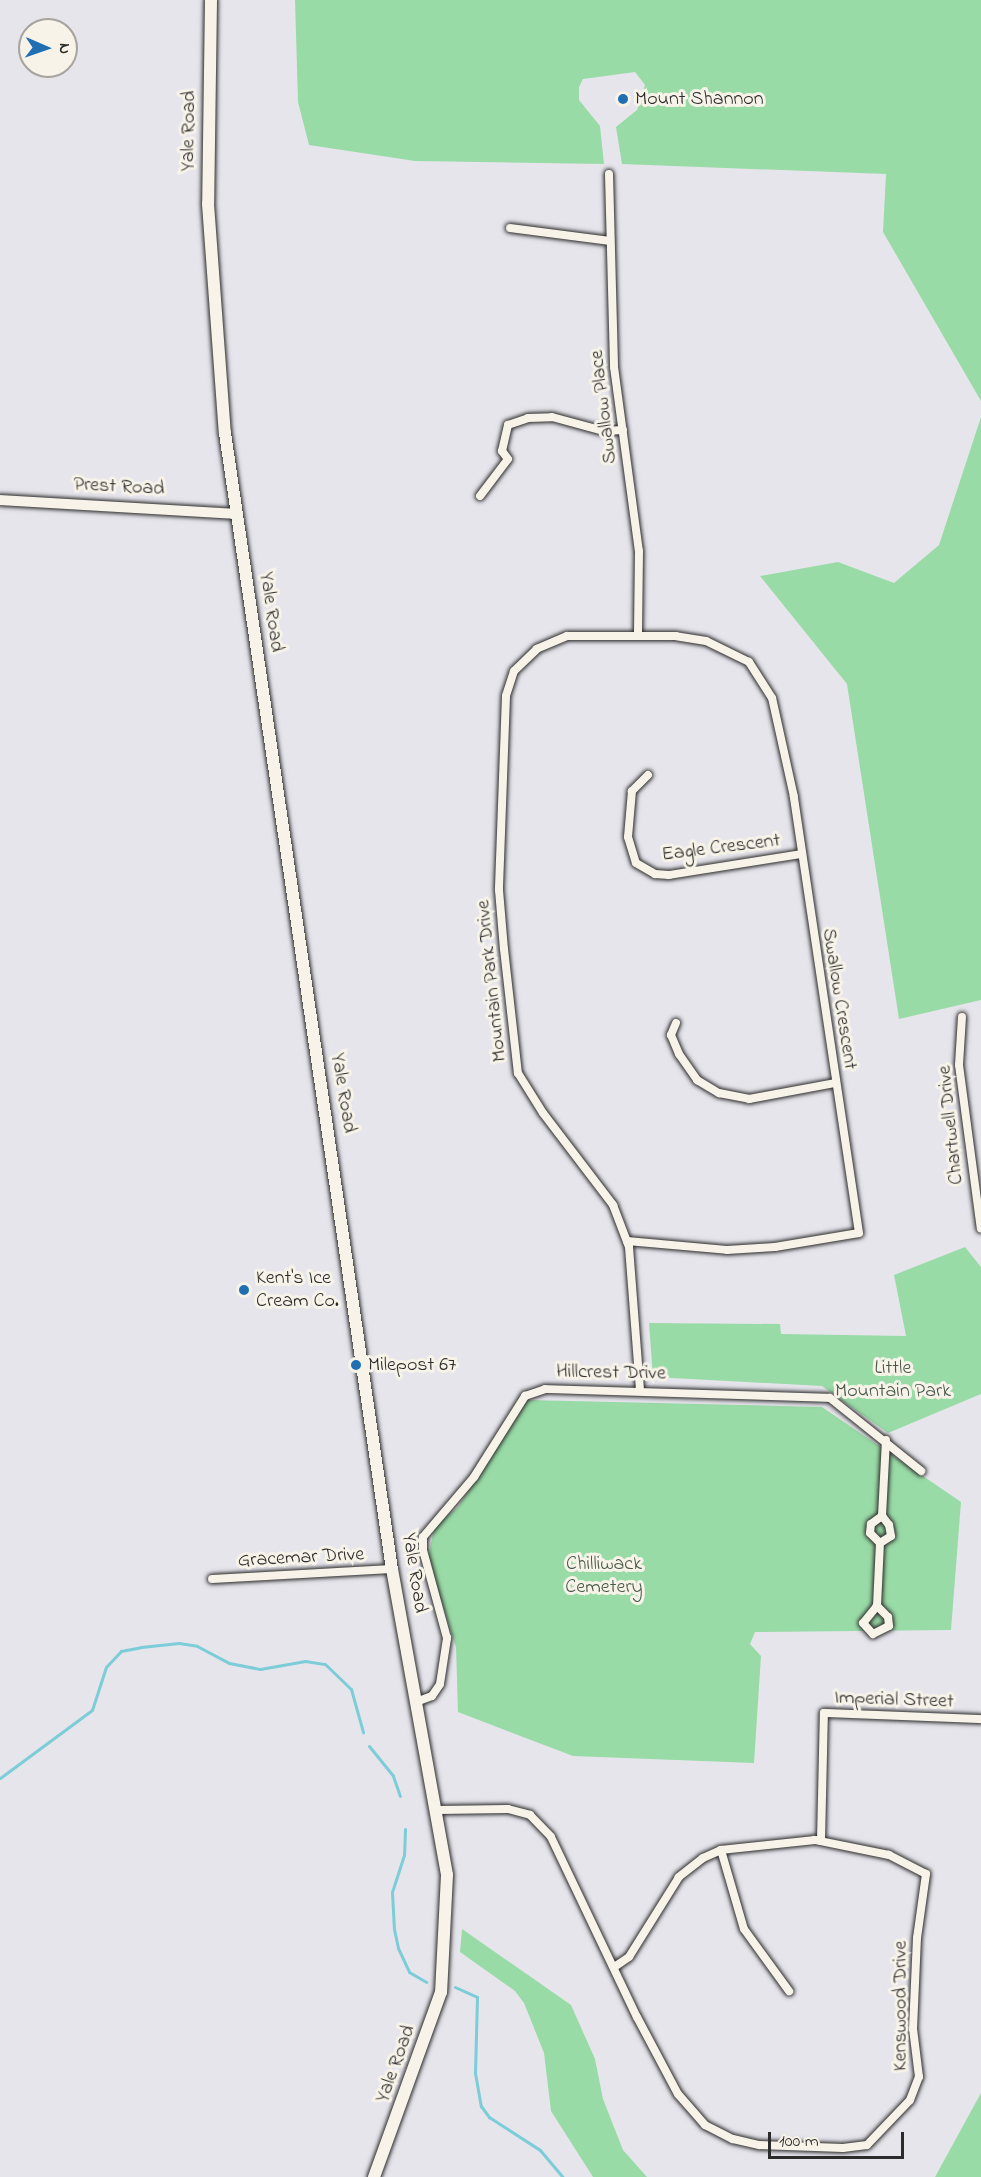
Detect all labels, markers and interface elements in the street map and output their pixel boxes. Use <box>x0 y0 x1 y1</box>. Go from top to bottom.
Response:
north arrow <box>18 18 78 78</box>
text: N <box>52 43 76 54</box>
place label: Mount Shannon <box>635 87 764 111</box>
street label: Yale Road <box>176 90 202 172</box>
marker: Mount Shannon <box>616 92 630 106</box>
street label: Swallow Place <box>585 349 623 465</box>
street label: Prest Road <box>73 473 165 501</box>
street label: Yale Road <box>253 570 289 654</box>
street label: Eagle Crescent <box>660 829 782 867</box>
street label: Mountain Park Drive <box>472 899 512 1063</box>
street label: Swallow Crescent <box>816 927 862 1071</box>
street label: Yale Road <box>325 1051 361 1135</box>
street label: Chartwell Drive <box>933 1064 969 1186</box>
place label: Kent's Ice Cream Co. <box>256 1266 339 1313</box>
marker: Kent's Ice Cream Co. <box>237 1283 251 1297</box>
place label: Milepost 67 <box>368 1353 456 1377</box>
park label: Little Mountain Park <box>835 1357 951 1404</box>
marker: Milepost 67 <box>349 1358 363 1372</box>
street label: Hillcrest Drive <box>556 1360 666 1386</box>
street label: Yale Road <box>396 1531 432 1615</box>
street label: Gracemar Drive <box>237 1543 365 1573</box>
park label: Chilliwack Cemetery <box>565 1553 643 1600</box>
street label: Imperial Street <box>834 1686 954 1714</box>
street label: Kenswood Drive <box>889 1941 913 2071</box>
street label: Yale Road <box>371 2022 421 2106</box>
scale bar <box>771 2120 908 2158</box>
text: 100 m <box>779 2129 819 2155</box>

